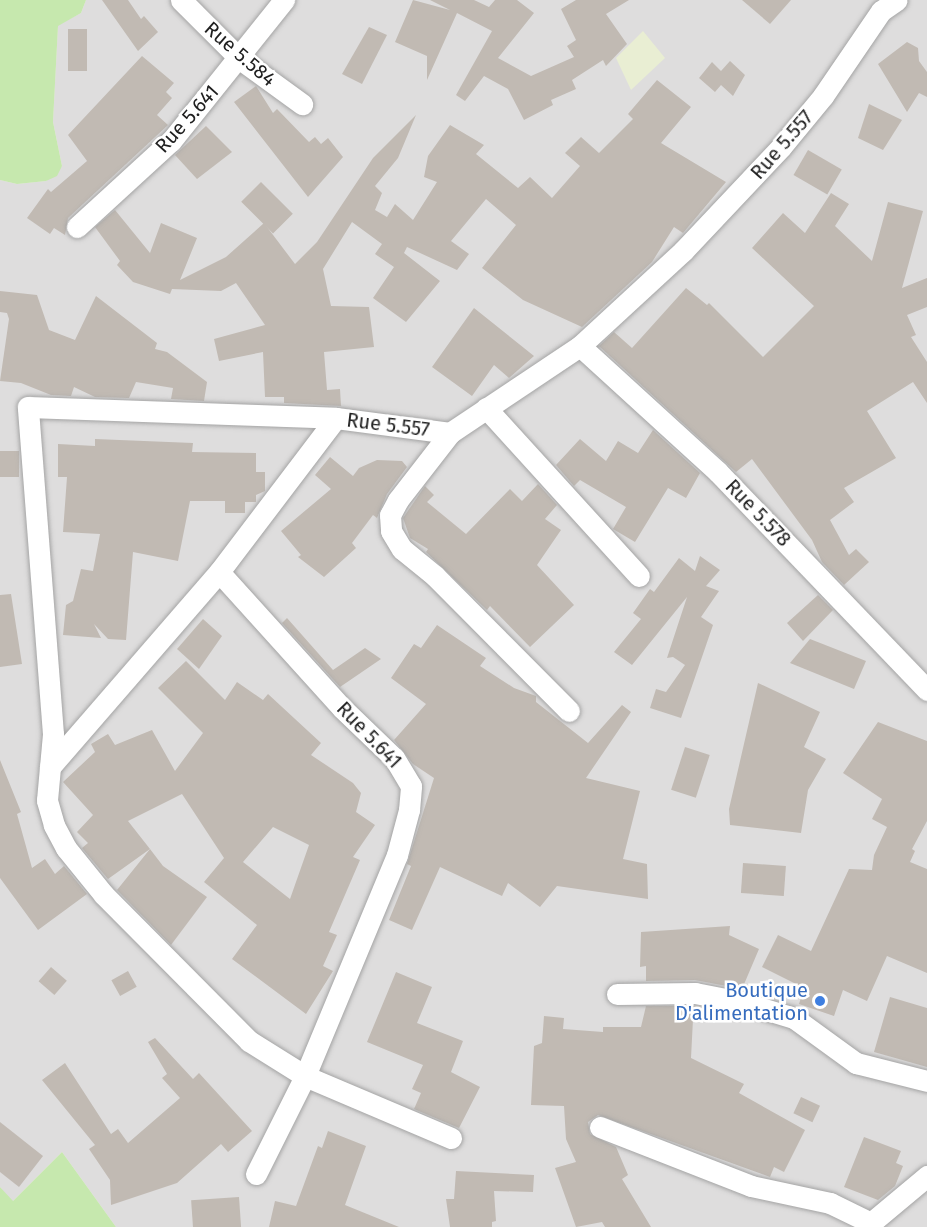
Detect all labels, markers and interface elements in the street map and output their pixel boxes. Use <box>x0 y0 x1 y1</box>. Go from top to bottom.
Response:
street label: Rue 5.584 <box>199 17 281 91</box>
street label: Rue 5.641 <box>150 80 224 158</box>
street label: Rue 5.557 <box>746 106 818 184</box>
street label: Rue 5.557 <box>345 408 431 442</box>
street label: Rue 5.578 <box>720 474 796 552</box>
street label: Rue 5.641 <box>331 697 407 773</box>
place label: Boutique D'alimentation <box>675 978 808 1025</box>
marker: Boutique D'alimentation <box>813 994 827 1008</box>

